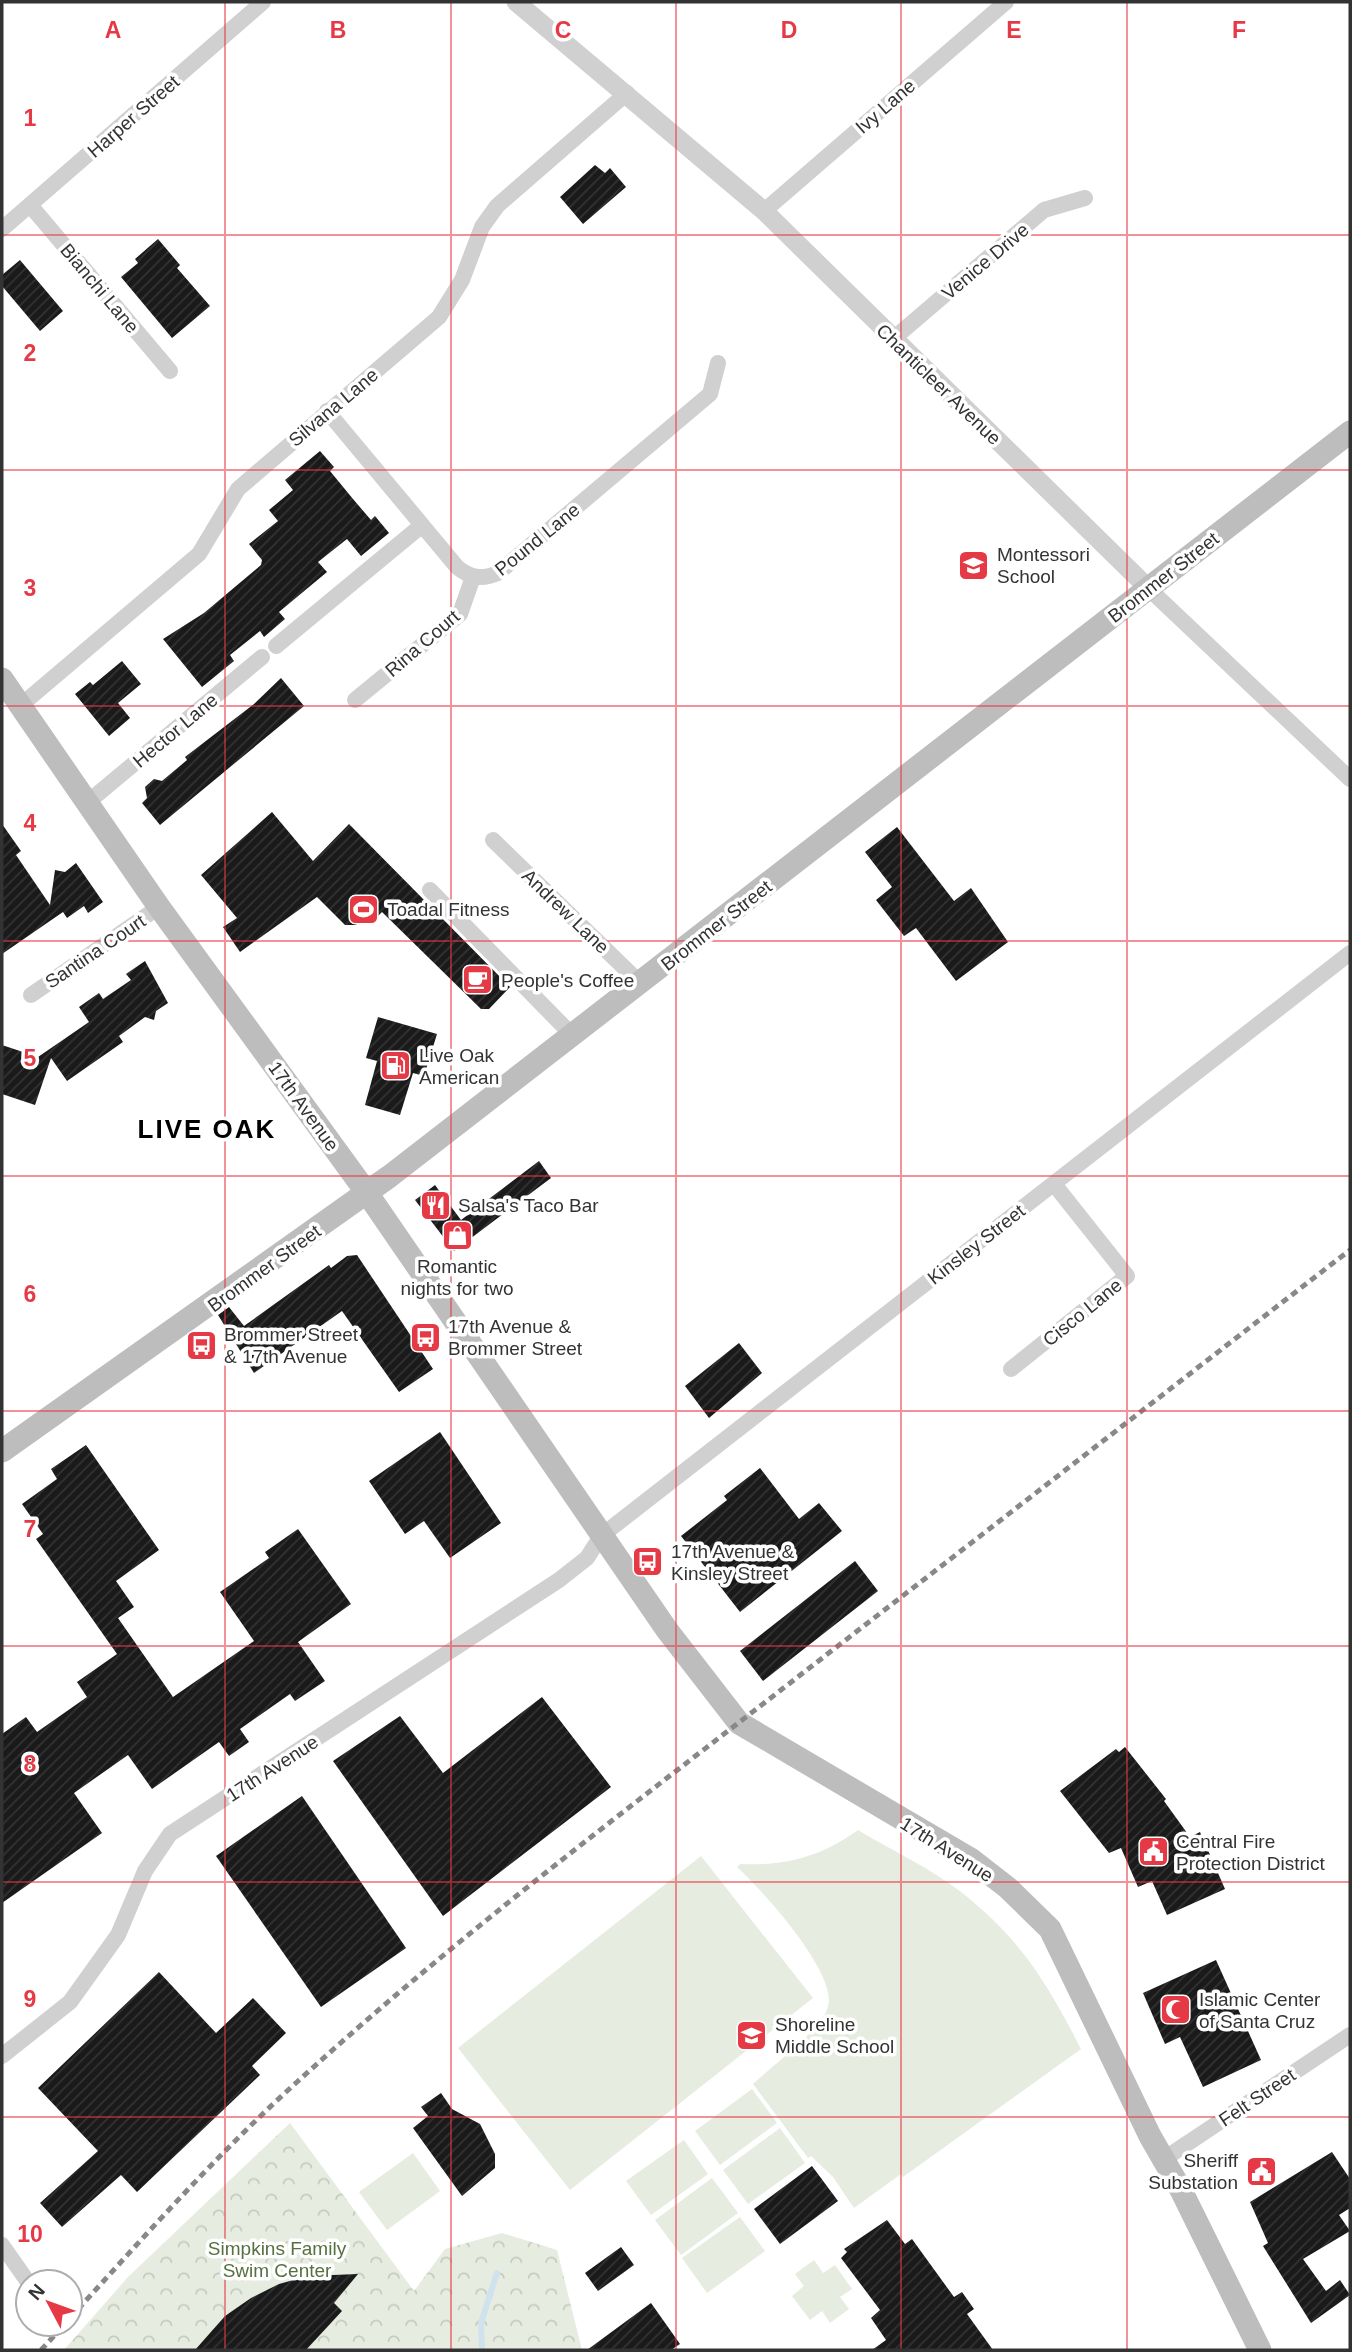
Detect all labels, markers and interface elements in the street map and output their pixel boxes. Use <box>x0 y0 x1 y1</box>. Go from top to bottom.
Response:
text: A <box>105 17 121 43</box>
text: B <box>330 17 346 43</box>
text: C <box>555 17 571 43</box>
text: D <box>781 17 797 43</box>
text: E <box>1006 17 1022 43</box>
text: F <box>1232 17 1246 43</box>
street label: Harper Street <box>83 71 184 162</box>
street label: Ivy Lane <box>851 75 919 138</box>
text: 1 <box>24 105 37 131</box>
street label: Venice Drive <box>938 219 1033 304</box>
street label: Bianchi Lane <box>56 239 143 337</box>
street label: Chanticleer Avenue <box>872 320 1005 449</box>
text: 2 <box>24 340 36 366</box>
street label: Silvana Lane <box>284 364 382 451</box>
street label: Pound Lane <box>491 499 584 580</box>
street label: Brommer Street <box>1104 527 1223 627</box>
place label: Montessori School <box>997 544 1090 587</box>
school or university icon: Montessori School <box>957 548 991 582</box>
text: 3 <box>24 575 36 601</box>
street label: Rina Court <box>381 605 464 681</box>
street label: Hector Lane <box>129 689 222 772</box>
text: 4 <box>24 810 37 836</box>
street label: Andrew Lane <box>518 865 613 958</box>
street label: Brommer Street <box>657 875 776 975</box>
sports icon: Toadal Fitness <box>347 892 381 926</box>
place label: Toadal Fitness <box>387 899 510 920</box>
street label: Santina Court <box>41 910 150 993</box>
cafe icon: People's Coffee <box>461 963 495 997</box>
place label: People's Coffee <box>501 970 634 991</box>
text: 5 <box>24 1045 37 1071</box>
place label: Live Oak American <box>419 1045 499 1088</box>
fuel station icon: Live Oak American <box>379 1049 413 1083</box>
street label: 17th Avenue <box>264 1058 343 1155</box>
district label: LIVE OAK <box>138 1114 276 1144</box>
restaurant icon: Salsa's Taco Bar <box>418 1188 452 1222</box>
place label: Salsa's Taco Bar <box>458 1195 599 1216</box>
street label: Kinsley Street <box>924 1200 1030 1289</box>
shop icon: Romantic nights for two <box>440 1218 474 1252</box>
street label: Brommer Street <box>204 1220 325 1316</box>
place label: Romantic nights for two <box>401 1256 514 1299</box>
street label: Cisco Lane <box>1039 1274 1126 1350</box>
text: 6 <box>24 1281 36 1307</box>
place label: 17th Avenue & Brommer Street <box>448 1316 583 1359</box>
bus stop icon: 17th Avenue & Brommer Street <box>408 1320 442 1354</box>
place label: Brommer Street & 17th Avenue <box>224 1324 359 1367</box>
bus stop icon: Brommer Street & 17th Avenue <box>184 1328 218 1362</box>
text: 7 <box>24 1516 36 1542</box>
place label: 17th Avenue & Kinsley Street <box>671 1541 795 1584</box>
bus stop icon: 17th Avenue & Kinsley Street <box>631 1545 665 1579</box>
street label: 17th Avenue <box>222 1731 322 1806</box>
text: 8 <box>24 1751 37 1777</box>
street label: 17th Avenue <box>897 1813 997 1886</box>
place label: Central Fire Protection District <box>1176 1831 1326 1874</box>
public building icon: Central Fire Protection District <box>1136 1835 1170 1869</box>
text: 9 <box>24 1986 36 2012</box>
place label: Islamic Center of Santa Cruz <box>1199 1989 1321 2032</box>
mosque icon: Islamic Center of Santa Cruz <box>1159 1993 1193 2027</box>
place label: Shoreline Middle School <box>775 2014 894 2057</box>
school or university icon: Shoreline Middle School <box>735 2018 769 2052</box>
street label: Felt Street <box>1215 2064 1300 2131</box>
place label: Sheriff Substation <box>1148 2150 1239 2193</box>
public building icon: Sheriff Substation <box>1244 2154 1278 2188</box>
text: 10 <box>17 2221 43 2247</box>
park label: Simpkins Family Swim Center <box>208 2238 347 2281</box>
north arrow <box>14 2268 84 2338</box>
text: N <box>24 2280 49 2304</box>

